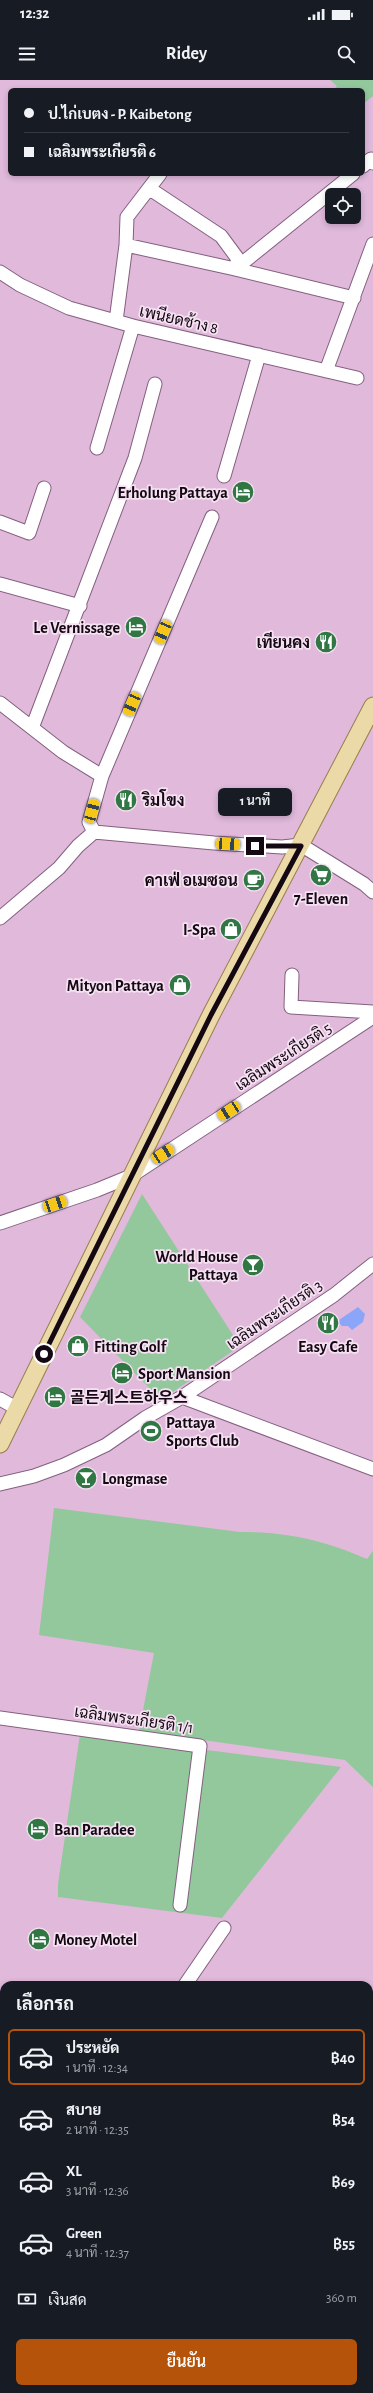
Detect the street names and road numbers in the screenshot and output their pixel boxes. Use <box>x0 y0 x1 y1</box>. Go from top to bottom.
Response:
street label: เพนียดช้าง 8 <box>138 299 221 337</box>
street label: เฉลิมพระเกียรติ 5 <box>230 1017 334 1094</box>
street label: เฉลิมพระเกียรติ 3 <box>222 1274 325 1353</box>
street label: เฉลิมพระเกียรติ 1/1 <box>73 1700 195 1736</box>

